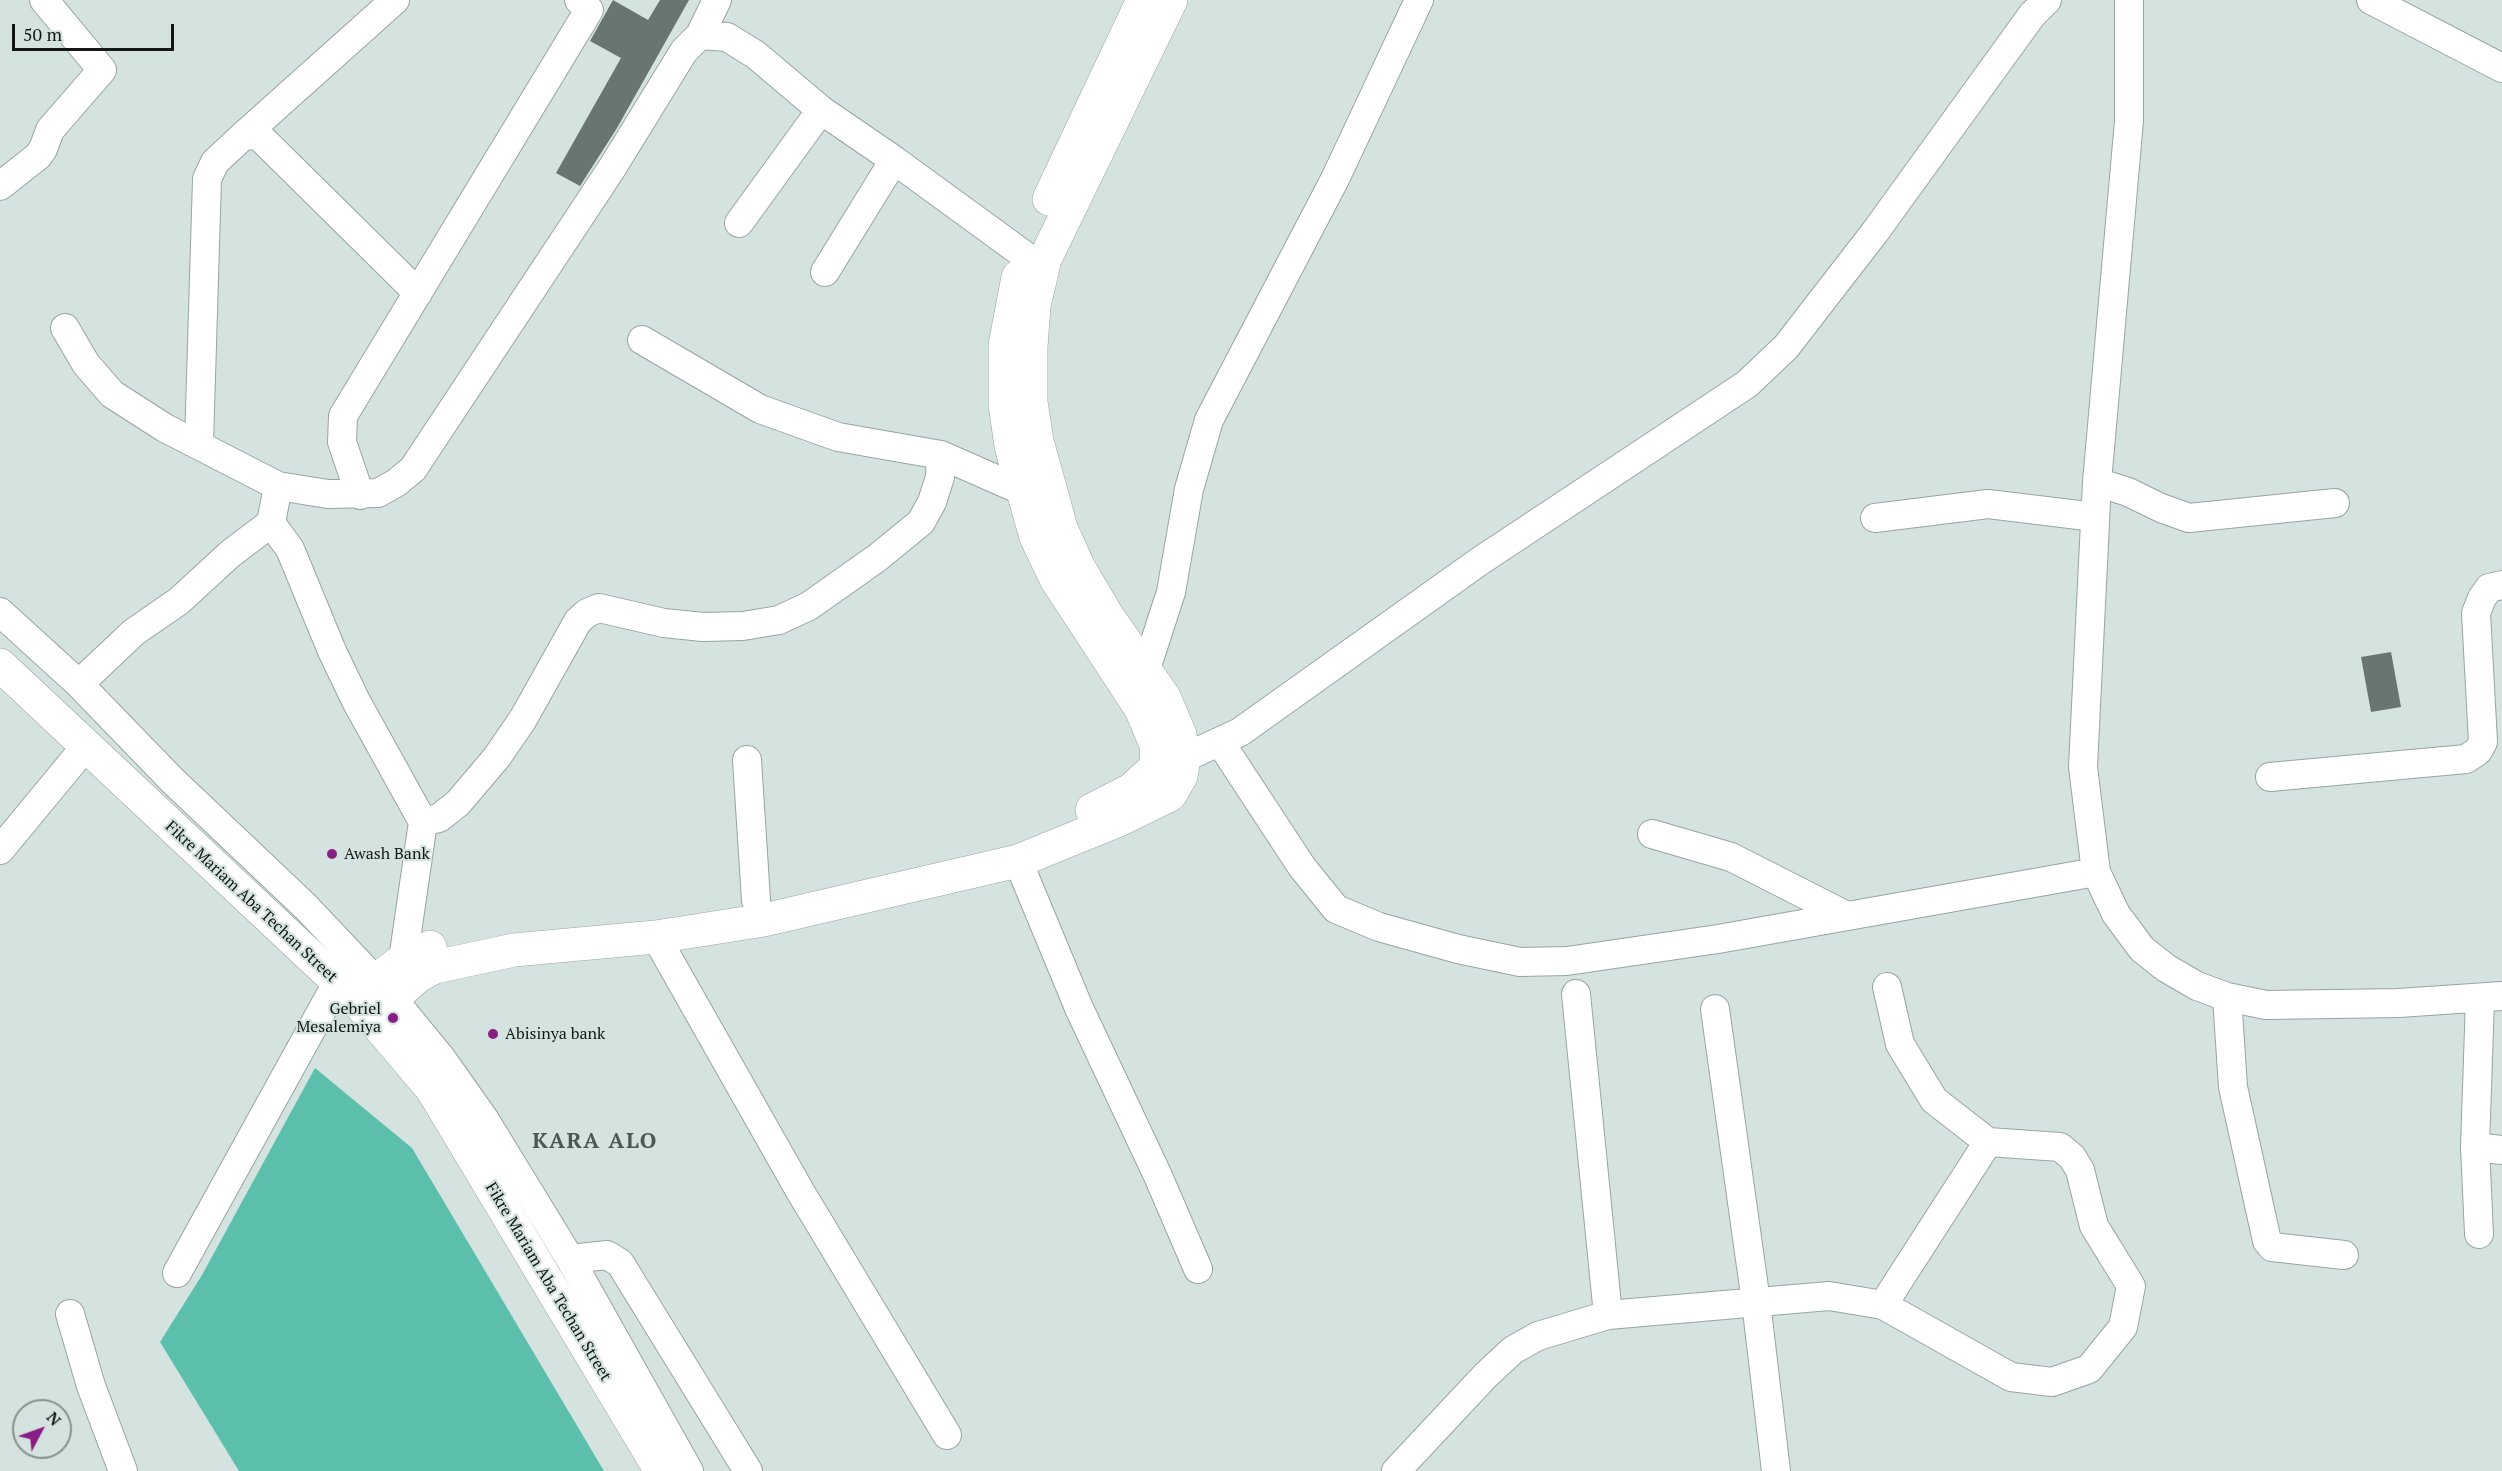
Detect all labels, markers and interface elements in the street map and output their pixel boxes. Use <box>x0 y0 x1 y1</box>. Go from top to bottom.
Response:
scale bar <box>15 12 177 50</box>
text: 50 m <box>23 22 62 46</box>
street label: Fikre Mariam Aba Techan Street <box>161 817 341 987</box>
place label: Awash Bank <box>344 844 430 864</box>
marker: Awash Bank <box>325 847 339 861</box>
place label: Gebriel Mesalemiya <box>296 999 381 1037</box>
marker: Gebriel Mesalemiya <box>386 1011 400 1025</box>
place label: Abisinya bank <box>505 1024 605 1044</box>
marker: Abisinya bank <box>486 1027 500 1041</box>
district label: KARA ALO <box>532 1129 658 1155</box>
street label: Fikre Mariam Aba Techan Street <box>481 1179 615 1385</box>
north arrow <box>12 1399 72 1459</box>
text: N <box>42 1407 66 1430</box>

